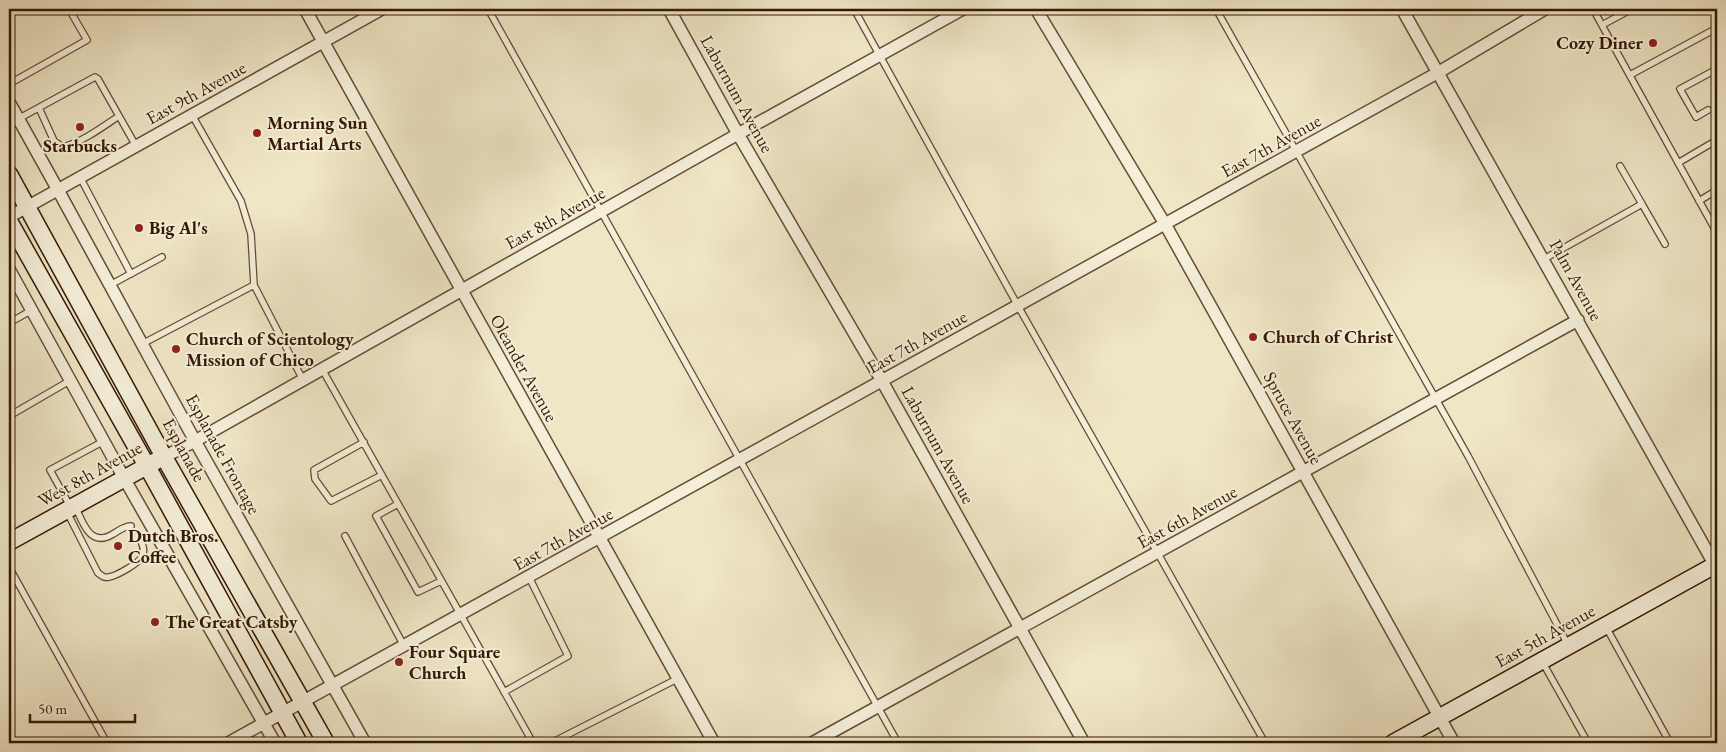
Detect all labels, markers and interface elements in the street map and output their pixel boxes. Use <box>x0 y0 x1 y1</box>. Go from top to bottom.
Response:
street label: Laburnum Avenue <box>696 31 779 156</box>
place label: Cozy Diner <box>1556 31 1644 54</box>
marker: Cozy Diner <box>1647 37 1659 49</box>
street label: East 9th Avenue <box>142 56 250 129</box>
street label: East 7th Avenue <box>1217 109 1325 182</box>
place label: Morning Sun Martial Arts <box>267 111 368 155</box>
marker: Starbucks <box>74 121 86 133</box>
marker: Morning Sun Martial Arts <box>251 127 263 139</box>
place label: Starbucks <box>43 134 117 157</box>
street label: East 8th Avenue <box>501 181 609 254</box>
place label: Big Al's <box>149 216 208 239</box>
marker: Big Al's <box>133 222 145 234</box>
street label: Palm Avenue <box>1545 235 1608 325</box>
street label: East 7th Avenue <box>863 305 971 378</box>
street label: Oleander Avenue <box>485 310 563 425</box>
place label: Church of Christ <box>1263 325 1393 348</box>
place label: Church of Scientology Mission of Chico <box>186 327 354 371</box>
marker: Church of Christ <box>1247 331 1259 343</box>
marker: Church of Scientology Mission of Chico <box>170 343 182 355</box>
street label: Spruce Avenue <box>1259 367 1328 468</box>
street label: Laburnum Avenue <box>897 382 980 507</box>
street label: Esplanade Frontage <box>181 389 266 518</box>
street label: Esplanade <box>158 414 211 486</box>
street label: West 8th Avenue <box>34 435 146 512</box>
street label: East 6th Avenue <box>1133 480 1241 553</box>
street label: East 7th Avenue <box>509 502 617 575</box>
place label: Dutch Bros. Coffee <box>128 524 219 568</box>
marker: Dutch Bros. Coffee <box>112 540 124 552</box>
street label: East 5th Avenue <box>1491 599 1599 672</box>
place label: The Great Catsby <box>165 610 298 633</box>
marker: The Great Catsby <box>149 616 161 628</box>
place label: Four Square Church <box>409 640 501 684</box>
marker: Four Square Church <box>393 656 405 668</box>
scale bar <box>30 692 135 724</box>
text: 50 m <box>38 699 67 718</box>

